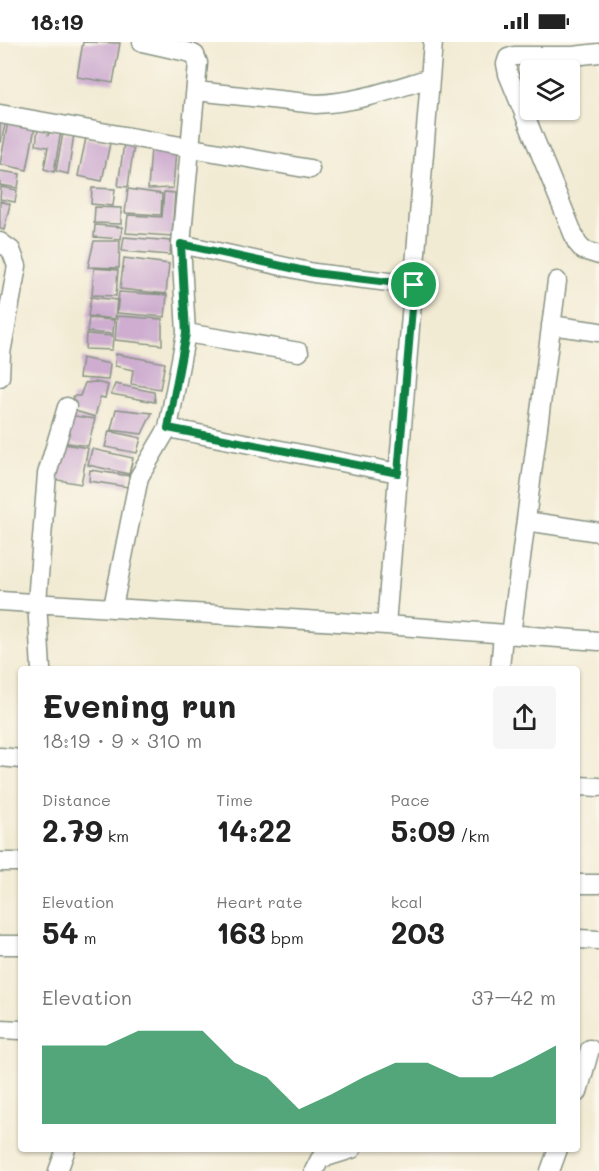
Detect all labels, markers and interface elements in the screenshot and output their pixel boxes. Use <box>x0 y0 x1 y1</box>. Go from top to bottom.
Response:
text: 18:19 <box>30 7 83 36</box>
map controls <box>520 60 580 120</box>
button: layers <box>520 60 580 120</box>
pin <box>388 259 439 310</box>
icon: arrive <box>397 268 430 301</box>
text: Evening run <box>42 683 236 726</box>
button: share <box>493 686 556 749</box>
text: 18:19 · 9 × 310 m <box>42 727 202 753</box>
text: Distance <box>42 789 111 810</box>
text: Time <box>216 789 253 810</box>
text: Pace <box>391 789 430 810</box>
text: 2.79 <box>42 810 103 850</box>
text: 14:22 <box>216 810 292 850</box>
text: 5:09 <box>391 810 455 850</box>
text: km <box>103 825 129 846</box>
text: /km <box>455 825 490 846</box>
text: Elevation <box>42 891 114 912</box>
text: Heart rate <box>216 891 303 912</box>
text: kcal <box>391 891 423 912</box>
text: 54 <box>42 912 79 952</box>
text: 163 <box>216 912 266 952</box>
text: 203 <box>391 912 445 952</box>
text: m <box>79 927 96 948</box>
text: bpm <box>266 927 304 948</box>
text: Elevation <box>42 984 132 1010</box>
text: 37–42 m <box>472 984 556 1010</box>

